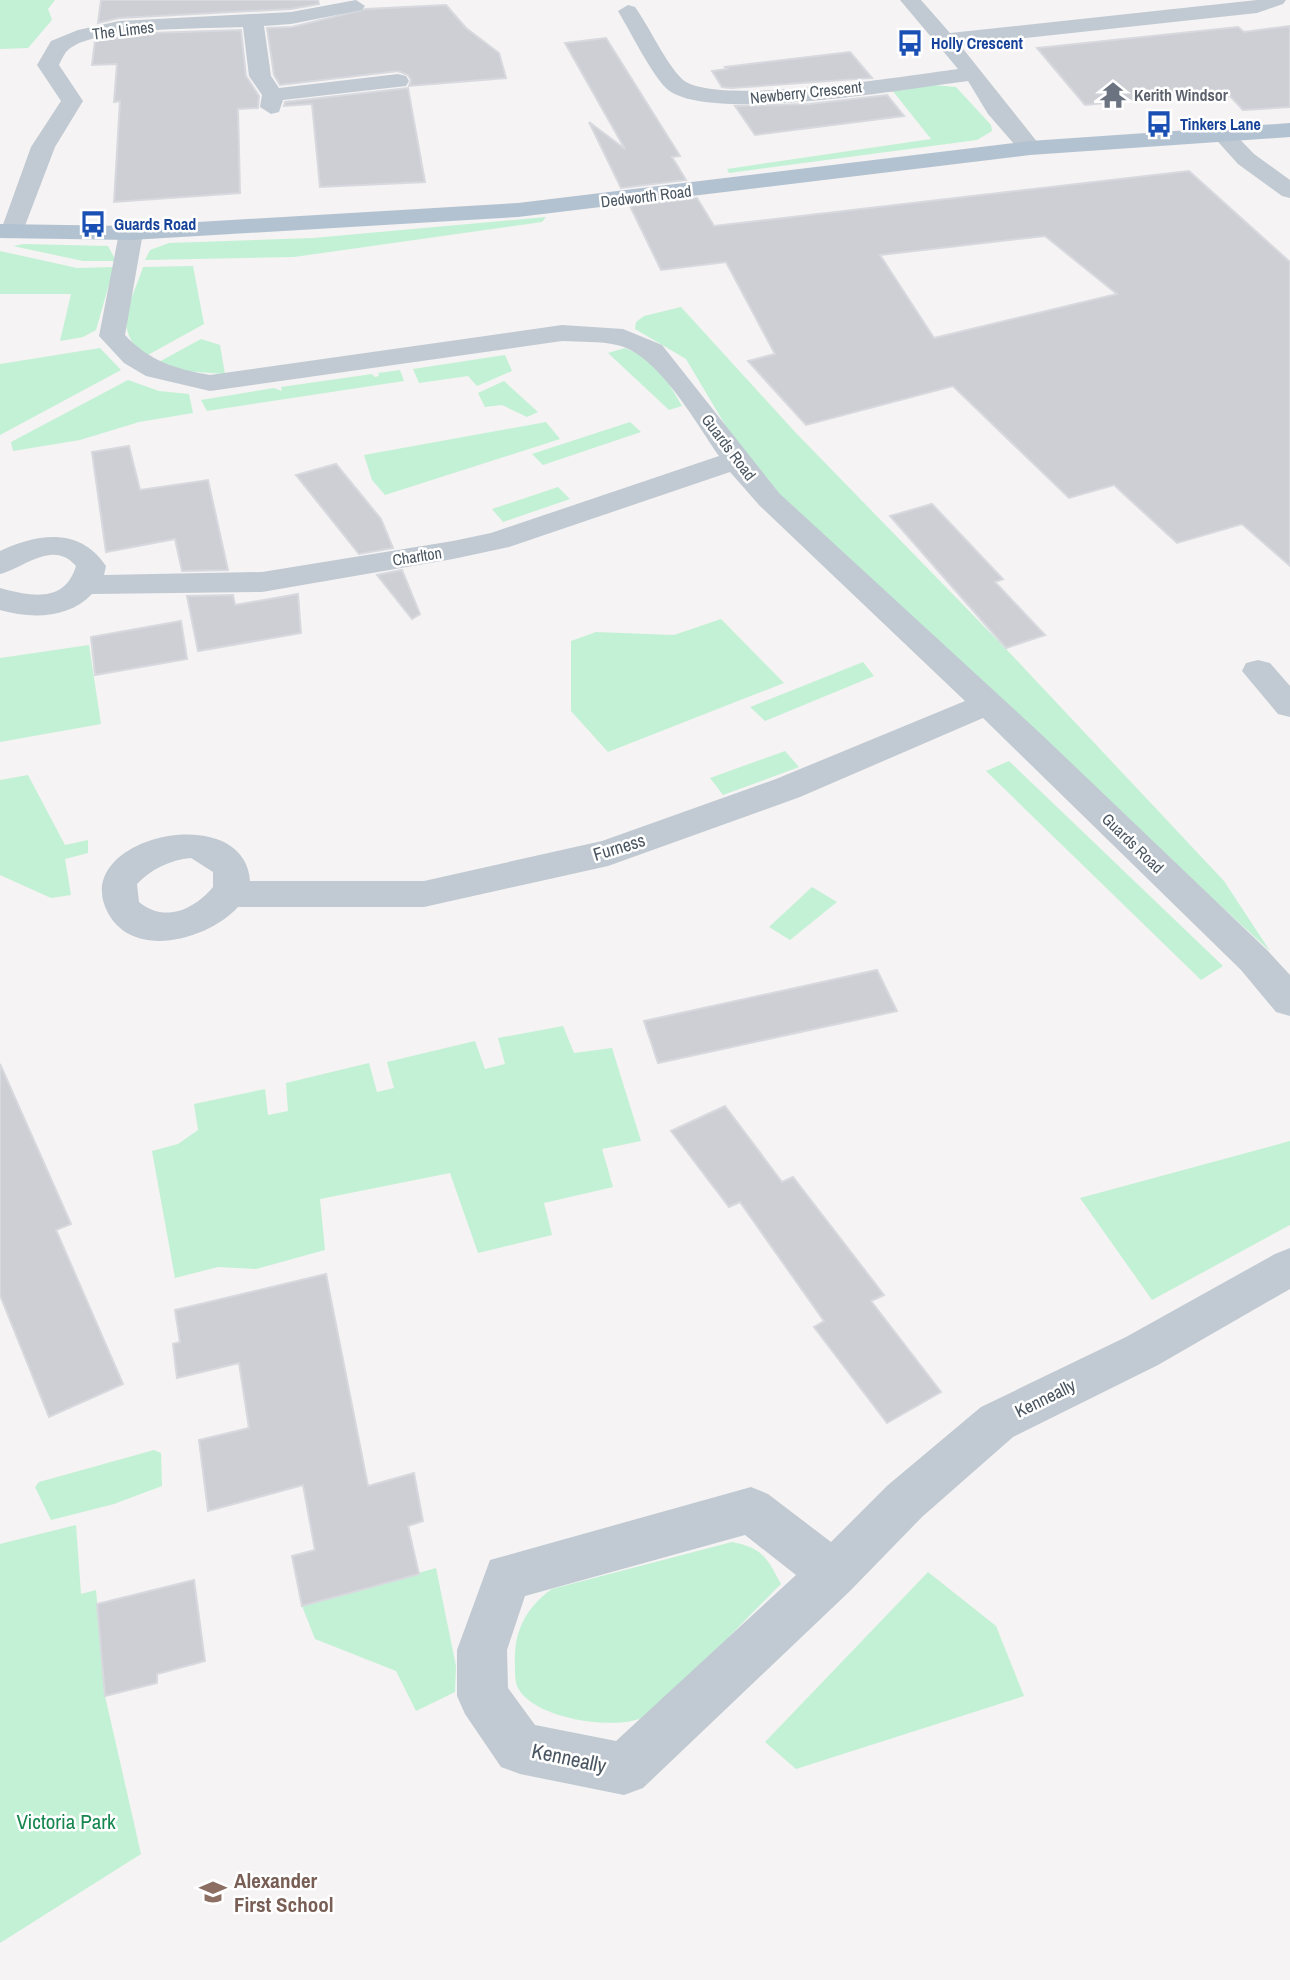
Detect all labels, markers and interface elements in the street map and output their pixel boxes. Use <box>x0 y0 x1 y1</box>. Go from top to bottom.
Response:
street label: The Limes <box>91 15 155 45</box>
bus stop icon: Holly Crescent <box>895 28 925 58</box>
place label: Holly Crescent <box>931 32 1024 54</box>
street label: Newberry Crescent <box>749 75 863 109</box>
temple icon: Kerith Windsor <box>1098 80 1128 110</box>
place label: Kerith Windsor <box>1134 84 1229 106</box>
bus stop icon: Tinkers Lane <box>1144 109 1174 139</box>
place label: Tinkers Lane <box>1180 113 1261 135</box>
street label: Dedworth Road <box>599 180 693 212</box>
bus stop icon: Guards Road <box>78 209 108 239</box>
place label: Guards Road <box>114 213 196 235</box>
street label: Guards Road <box>697 409 761 485</box>
street label: Charlton <box>391 541 443 571</box>
street label: Guards Road <box>1097 808 1169 878</box>
street label: Furness <box>590 827 648 867</box>
street label: Kenneally <box>1010 1372 1080 1423</box>
street label: Kenneally <box>529 1736 609 1780</box>
park label: Victoria Park <box>16 1807 116 1836</box>
place label: Alexander First School <box>234 1866 334 1919</box>
school or university icon: Alexander First School <box>198 1877 228 1907</box>

